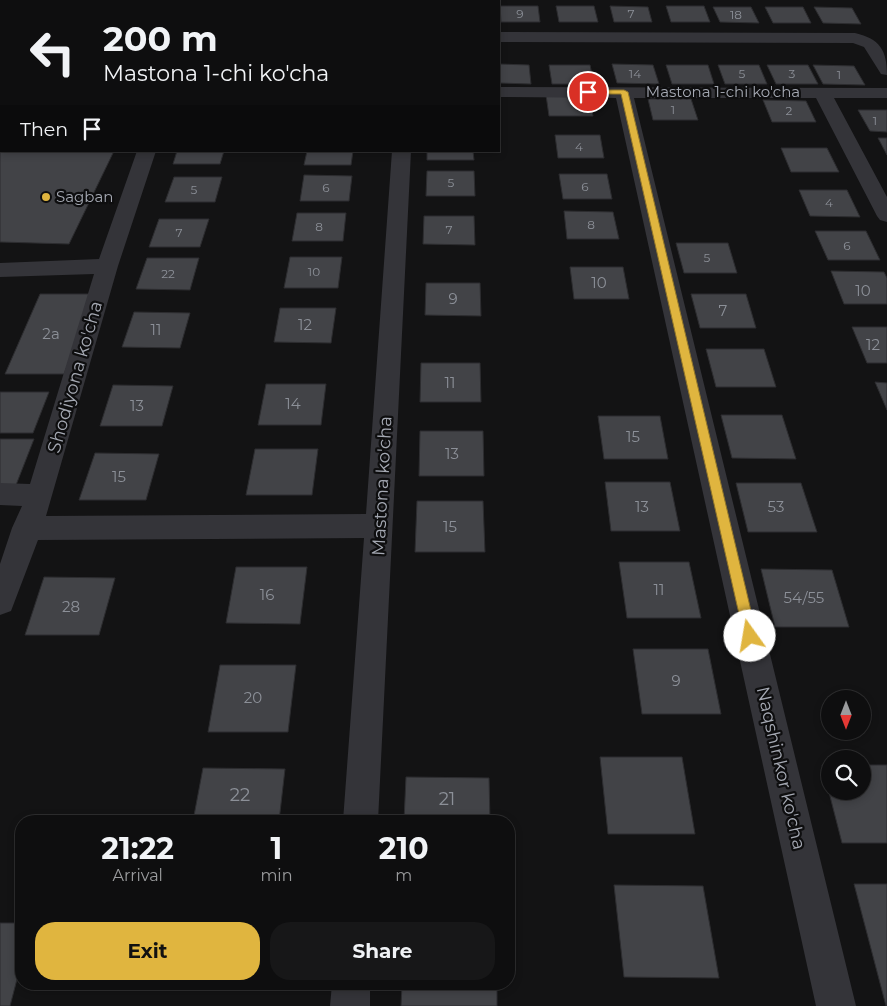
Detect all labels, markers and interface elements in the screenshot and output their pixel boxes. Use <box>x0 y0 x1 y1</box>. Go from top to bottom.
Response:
house number: 9 <box>516 6 524 21</box>
house number: 7 <box>627 6 635 21</box>
house number: 18 <box>730 7 742 22</box>
text: 200 m <box>103 17 218 60</box>
icon: left <box>20 20 85 85</box>
text: Mastona 1-chi ko'cha <box>103 60 329 87</box>
house number: 14 <box>629 66 641 81</box>
house number: 5 <box>739 66 746 81</box>
house number: 3 <box>789 66 796 81</box>
house number: 1 <box>837 67 841 82</box>
pin <box>567 71 609 113</box>
icon: arrive <box>574 78 602 106</box>
street label: Mastona 1-chi ko'cha <box>646 82 800 101</box>
house number: 1 <box>671 102 675 117</box>
house number: 2 <box>786 103 793 118</box>
house number: 1 <box>873 113 877 128</box>
icon: arrive <box>78 115 106 143</box>
text: Then <box>20 118 68 141</box>
house number: 4 <box>575 139 583 154</box>
house number: 5 <box>448 175 455 190</box>
house number: 6 <box>581 179 589 194</box>
house number: 6 <box>322 180 330 195</box>
house number: 5 <box>191 182 198 197</box>
place label: Sagban <box>56 187 113 206</box>
marker: Sagban <box>40 191 52 203</box>
house number: 4 <box>825 195 833 210</box>
house number: 8 <box>587 217 595 232</box>
house number: 8 <box>315 219 323 234</box>
house number: 7 <box>445 222 453 237</box>
house number: 7 <box>175 225 183 240</box>
house number: 6 <box>843 238 851 253</box>
house number: 5 <box>704 250 711 265</box>
house number: 10 <box>308 264 320 279</box>
house number: 22 <box>161 266 175 281</box>
house number: 10 <box>591 273 607 292</box>
house number: 10 <box>855 281 871 300</box>
house number: 9 <box>448 289 458 308</box>
street label: Shodiyona ko'cha <box>43 298 107 456</box>
house number: 7 <box>719 301 728 320</box>
house number: 12 <box>298 315 312 334</box>
house number: 11 <box>151 320 161 339</box>
house number: 2а <box>42 324 60 343</box>
house number: 12 <box>866 335 880 354</box>
house number: 11 <box>445 373 455 392</box>
house number: 14 <box>285 394 301 413</box>
house number: 13 <box>130 396 144 415</box>
street label: Mastona ko'cha <box>367 416 397 556</box>
house number: 15 <box>626 427 640 446</box>
house number: 13 <box>445 444 459 463</box>
house number: 15 <box>112 467 126 486</box>
house number: 13 <box>635 497 649 516</box>
house number: 53 <box>768 497 784 516</box>
house number: 15 <box>443 517 457 536</box>
house number: 11 <box>654 580 664 599</box>
house number: 16 <box>260 585 274 604</box>
house number: 54/55 <box>784 588 824 607</box>
house number: 28 <box>62 597 80 616</box>
position arrow <box>723 609 775 661</box>
house number: 9 <box>671 671 681 690</box>
street label: Naqshinkor ko'cha <box>752 684 810 852</box>
house number: 20 <box>244 688 262 707</box>
north arrow <box>821 690 871 740</box>
map controls <box>821 690 871 800</box>
button: search <box>821 750 871 800</box>
house number: 22 <box>230 784 250 806</box>
house number: 21 <box>439 788 455 810</box>
text: 21:22 <box>101 830 174 867</box>
text: 1 <box>271 830 282 867</box>
text: 210 <box>379 830 429 867</box>
text: Arrival <box>112 866 163 885</box>
text: min <box>260 866 293 885</box>
text: m <box>395 866 412 885</box>
button: Exit <box>35 922 260 980</box>
button: Share <box>270 922 495 980</box>

